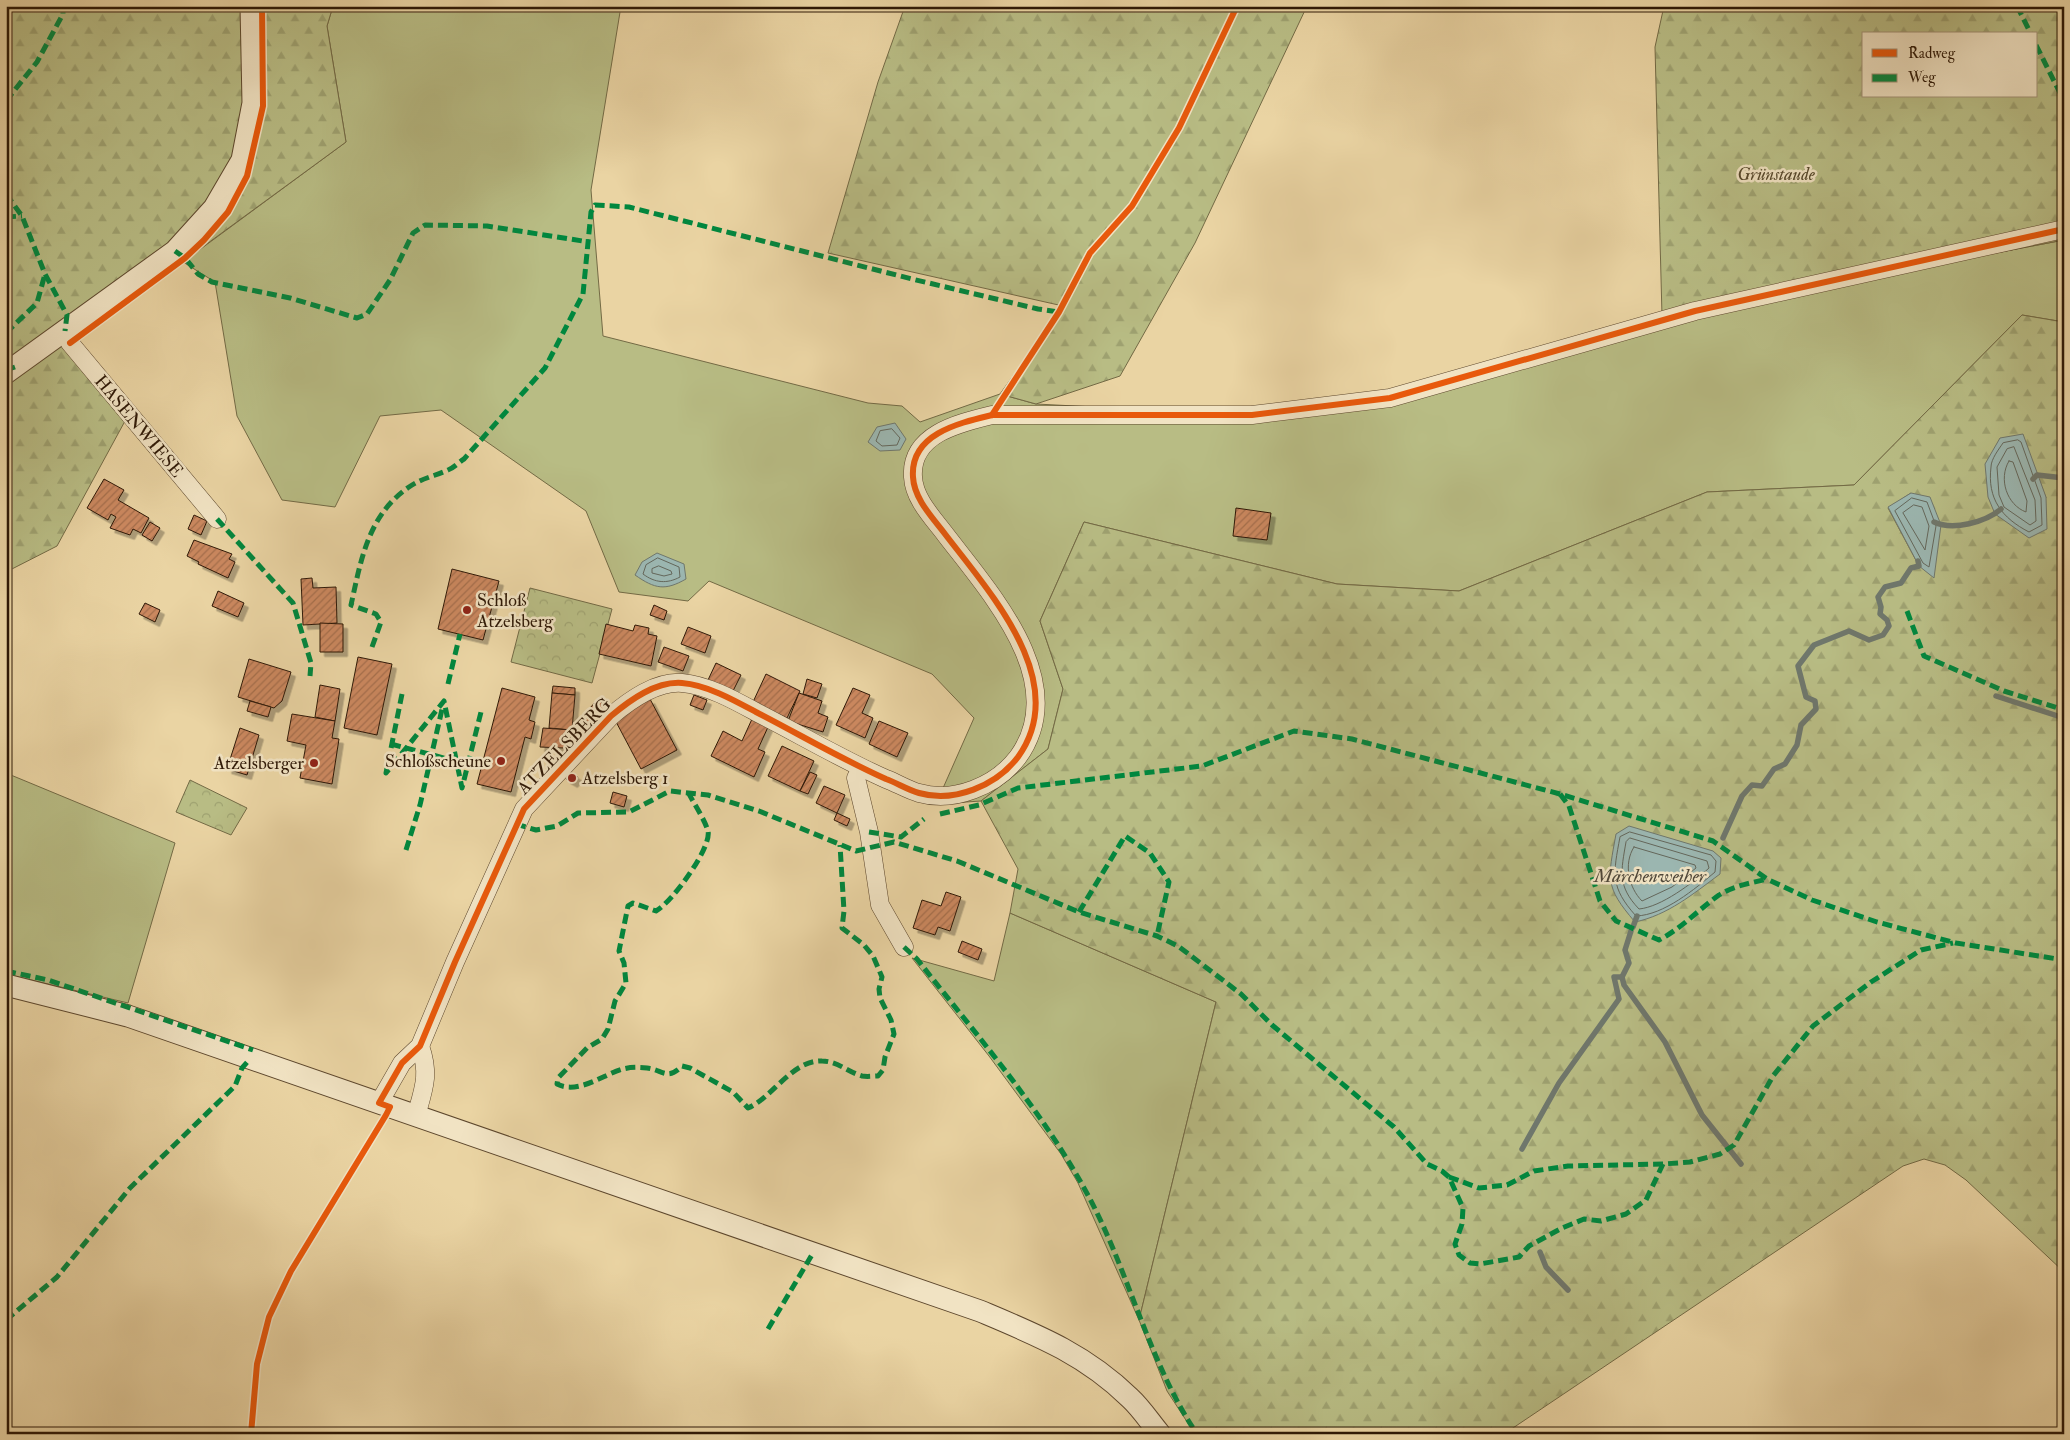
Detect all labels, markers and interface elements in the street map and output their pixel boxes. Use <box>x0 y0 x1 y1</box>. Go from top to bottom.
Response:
legend <box>1862 32 2038 98</box>
text: Radweg <box>1908 44 1956 63</box>
text: Weg <box>1907 68 1936 87</box>
park label: Grünstaude <box>1737 163 1816 186</box>
street label: HASENWIESE <box>89 370 188 482</box>
place label: Schloß Atzelsberg <box>476 589 554 633</box>
marker: Schloß Atzelsberg <box>461 604 473 616</box>
street label: ATZELSBERG <box>512 693 616 800</box>
place label: Schloßscheune <box>385 750 491 773</box>
place label: Atzelsberger <box>213 752 304 775</box>
marker: Schloßscheune <box>495 755 507 767</box>
marker: Atzelsberger <box>308 757 320 769</box>
place label: Atzelsberg 1 <box>581 767 668 790</box>
marker: Atzelsberg 1 <box>566 772 578 784</box>
water label: Märchenweiher <box>1593 864 1707 888</box>

